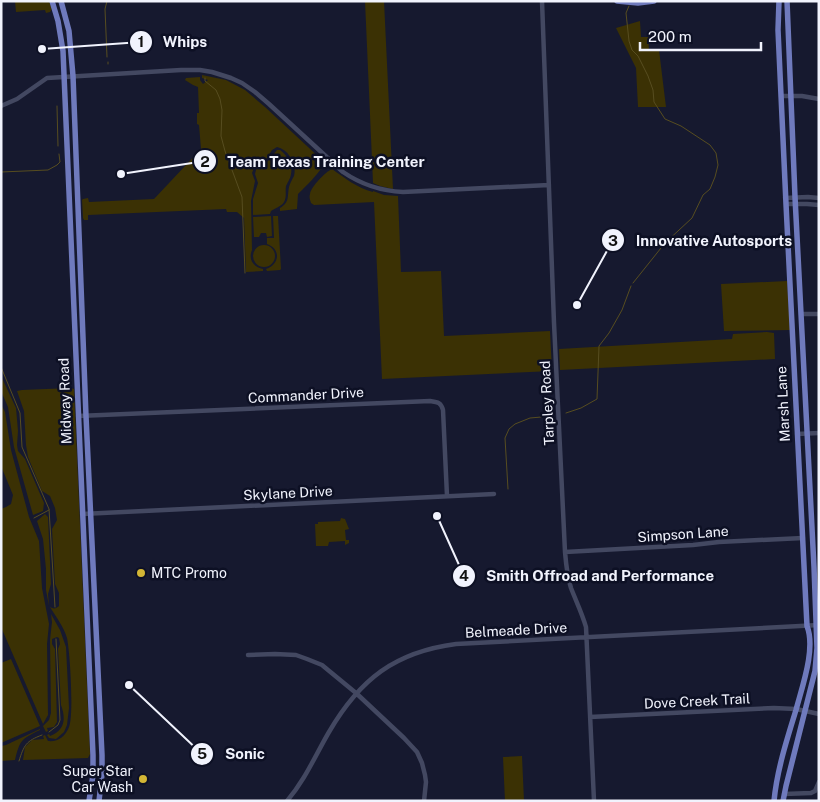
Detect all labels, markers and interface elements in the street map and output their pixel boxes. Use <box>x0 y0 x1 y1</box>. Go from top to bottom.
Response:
scale bar <box>640 20 761 52</box>
callout: Whips <box>128 27 217 57</box>
text: 200 m <box>648 28 692 45</box>
text: 1 <box>138 33 144 50</box>
text: Whips <box>163 33 207 50</box>
callout: Team Texas Training Center <box>192 146 435 176</box>
text: 2 <box>200 153 210 170</box>
text: Team Texas Training Center <box>227 153 425 170</box>
callout: Innovative Autosports <box>601 225 802 255</box>
text: 3 <box>608 232 618 249</box>
text: Innovative Autosports <box>636 232 792 249</box>
street label: Midway Road <box>55 358 75 444</box>
street label: Tarpley Road <box>537 360 557 446</box>
street label: Marsh Lane <box>773 366 793 442</box>
street label: Commander Drive <box>248 384 365 406</box>
street label: Skylane Drive <box>243 483 333 503</box>
street label: Simpson Lane <box>637 523 729 545</box>
callout: Smith Offroad and Performance <box>451 561 724 591</box>
place label: MTC Promo <box>151 565 227 581</box>
marker: MTC Promo <box>135 567 147 579</box>
text: 4 <box>459 567 469 584</box>
text: Smith Offroad and Performance <box>486 567 714 584</box>
street label: Belmeade Drive <box>464 619 568 641</box>
street label: Dove Creek Trail <box>643 690 751 712</box>
callout: Sonic <box>190 739 275 769</box>
text: 5 <box>197 745 207 762</box>
text: Sonic <box>225 745 265 762</box>
place label: Super Star Car Wash <box>63 763 133 795</box>
marker: Super Star Car Wash <box>137 773 149 785</box>

